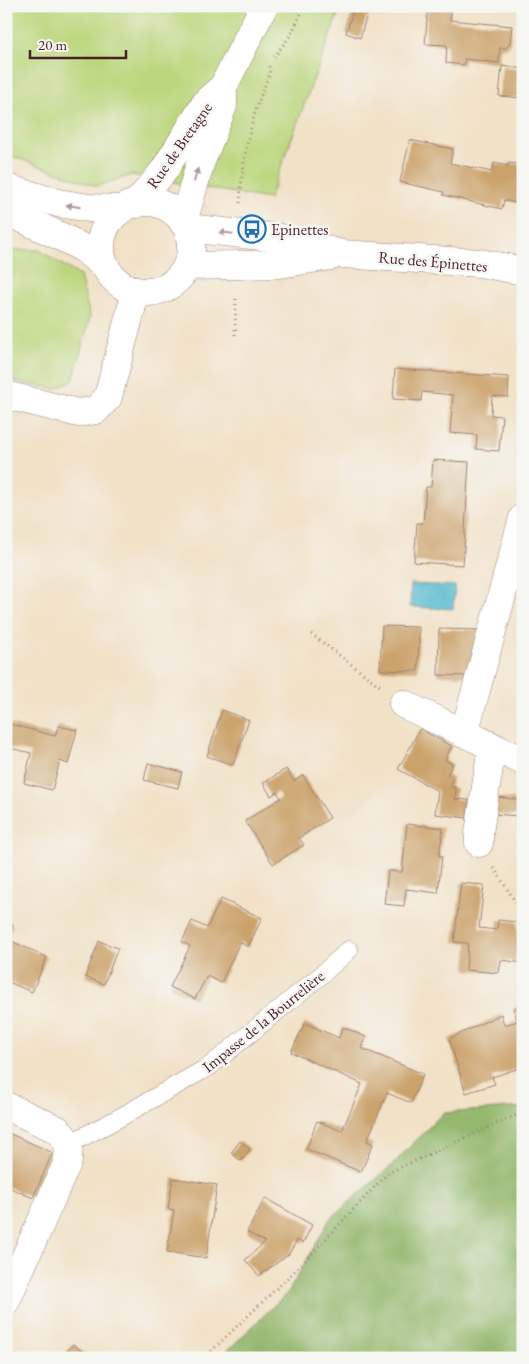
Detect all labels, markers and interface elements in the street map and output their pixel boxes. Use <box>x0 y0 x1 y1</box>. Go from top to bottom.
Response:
scale bar <box>30 28 126 60</box>
text: 20 m <box>38 35 67 54</box>
street label: Rue de Bretagne <box>142 98 217 193</box>
one-way arrow <box>193 168 201 183</box>
one-way arrow <box>65 201 81 209</box>
bus stop icon: Epinettes <box>237 214 267 244</box>
place label: Epinettes <box>271 219 328 240</box>
one-way arrow <box>217 228 233 236</box>
street label: Rue des Épinettes <box>378 246 488 277</box>
street label: Impasse de la Bourrelière <box>198 966 329 1077</box>

